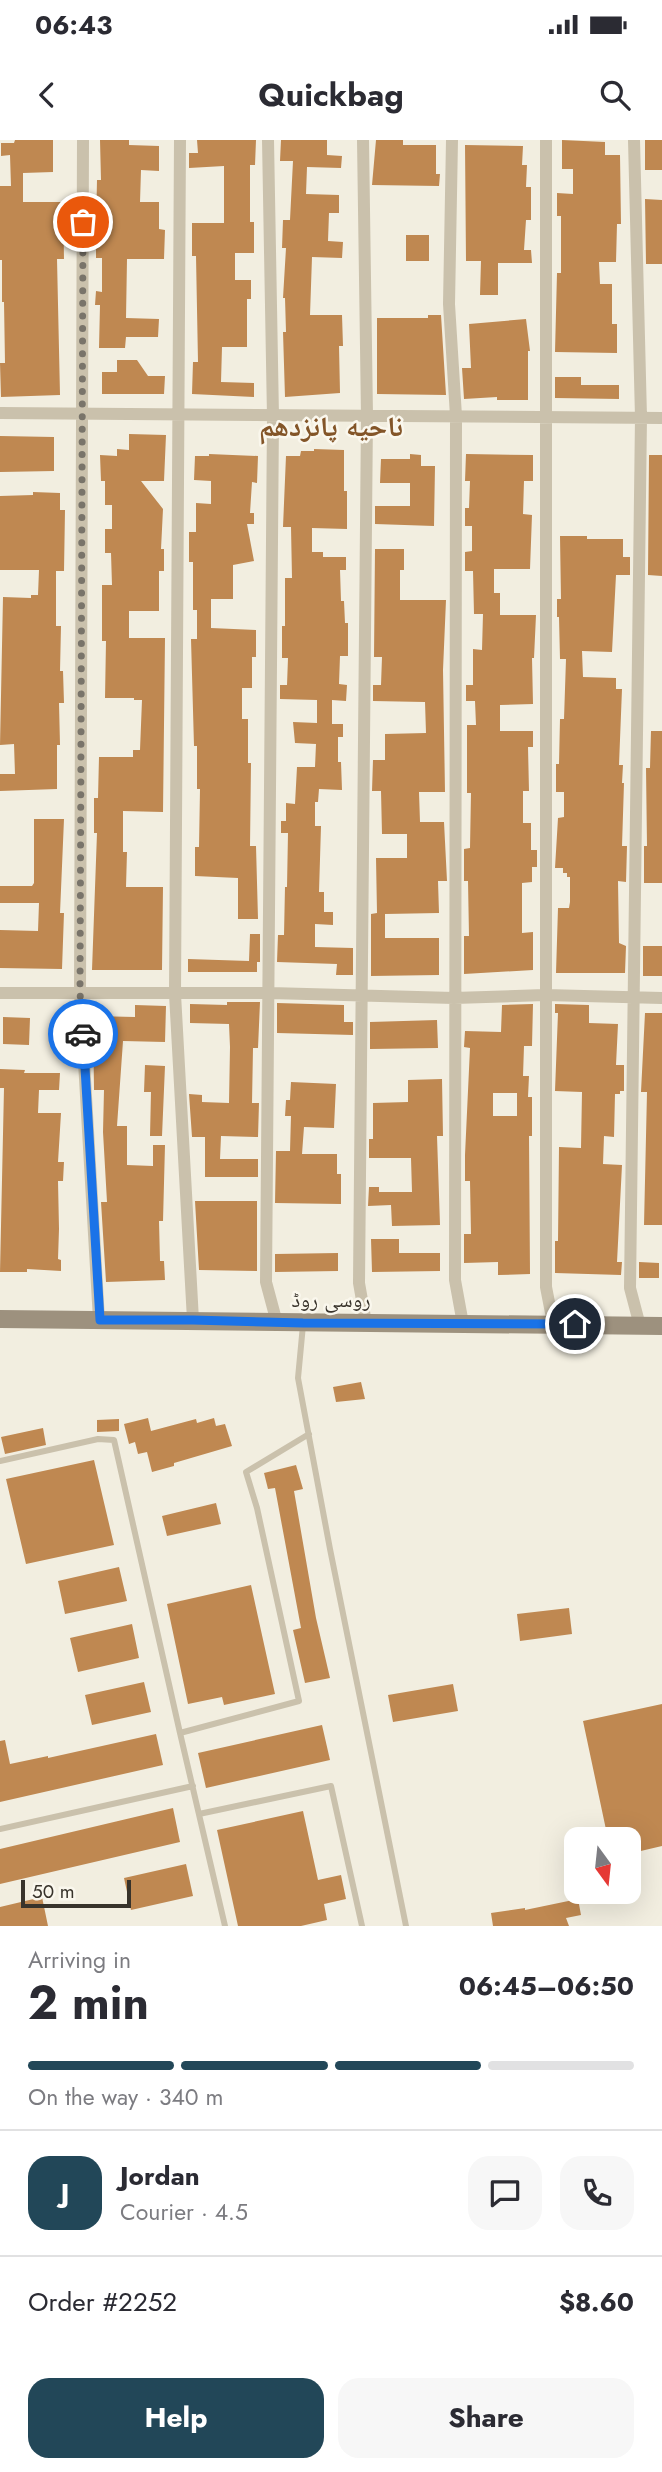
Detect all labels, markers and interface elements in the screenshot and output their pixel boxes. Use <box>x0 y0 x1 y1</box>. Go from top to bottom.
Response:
text: 06:43 <box>35 6 112 44</box>
text: Quickbag <box>258 72 404 118</box>
icon: back <box>28 76 66 114</box>
icon: search <box>596 76 634 114</box>
pin <box>53 192 113 252</box>
icon: bag <box>64 203 102 241</box>
district label: ناحیه پانزدهم <box>259 406 403 447</box>
courier <box>48 999 118 1069</box>
icon: car <box>64 1015 102 1053</box>
street label: روسی روڈ <box>291 1285 371 1315</box>
pin <box>545 1294 605 1354</box>
icon: home <box>556 1305 594 1343</box>
north arrow <box>564 1827 640 1904</box>
map controls <box>564 1827 641 1904</box>
scale bar <box>21 1877 131 1909</box>
text: 50 m <box>32 1878 75 1905</box>
text: Arriving in <box>28 1943 131 1977</box>
text: 06:45–06:50 <box>459 1967 634 2005</box>
text: 2 min <box>28 1970 149 2036</box>
text: On the way · 340 m <box>28 2080 224 2114</box>
button: chat <box>468 2156 542 2230</box>
button: phone <box>560 2156 634 2230</box>
text: Jordan <box>120 2157 200 2195</box>
text: J <box>61 2174 69 2212</box>
text: Courier · 4.5 <box>120 2195 248 2229</box>
text: Order #2252 <box>28 2283 177 2321</box>
text: $8.60 <box>559 2283 634 2321</box>
button: Help <box>28 2378 324 2458</box>
button: Share <box>338 2378 634 2458</box>

